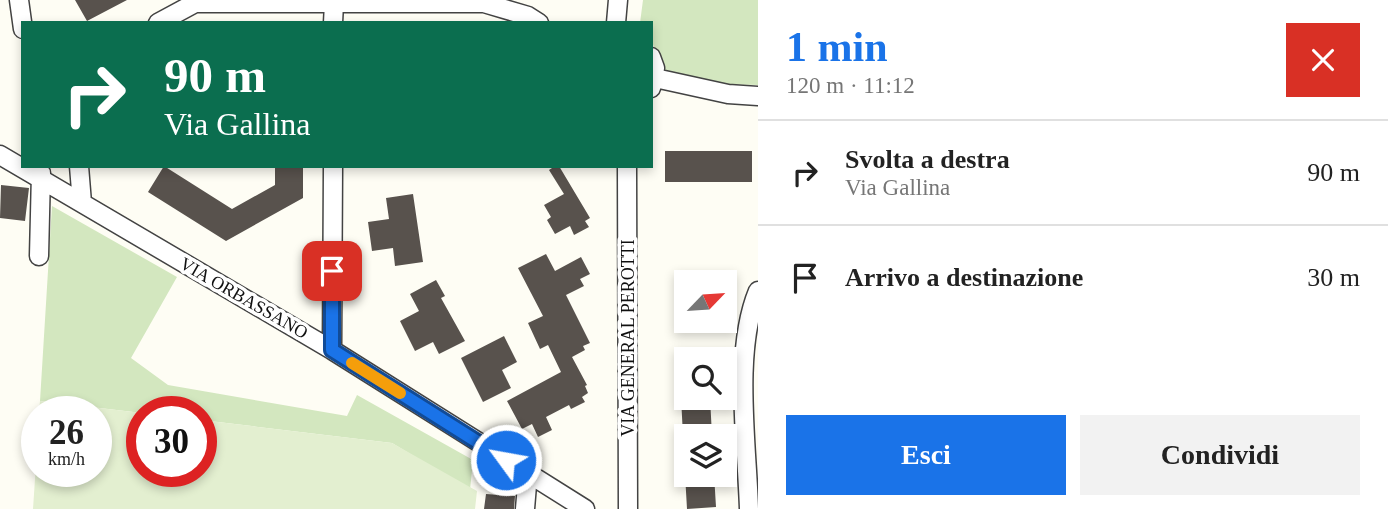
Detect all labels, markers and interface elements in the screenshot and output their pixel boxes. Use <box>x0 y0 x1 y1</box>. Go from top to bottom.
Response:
button: close <box>1286 23 1360 97</box>
text: 1 min <box>786 24 888 70</box>
text: 90 m <box>164 48 266 103</box>
icon: right <box>49 49 140 140</box>
text: 120 m · 11:12 <box>786 73 915 98</box>
text: Via Gallina <box>164 106 310 142</box>
text: Svolta a destra <box>845 145 1010 174</box>
icon: right <box>786 154 824 192</box>
text: 90 m <box>1307 158 1360 187</box>
text: Via Gallina <box>845 175 950 200</box>
street label: VIA GENERAL PEROTTI <box>618 239 638 437</box>
pin <box>302 241 362 301</box>
icon: arrive <box>313 252 351 290</box>
street label: VIA ORBASSANO <box>176 253 312 343</box>
icon: arrive <box>786 259 824 297</box>
text: Arrivo a destinazione <box>845 263 1083 292</box>
text: 30 m <box>1307 263 1360 292</box>
north arrow <box>674 270 737 332</box>
map controls <box>674 270 737 487</box>
button: search <box>674 347 737 410</box>
speed limit sign: 30 <box>126 396 217 487</box>
text: 26 <box>49 413 84 452</box>
button: Esci <box>786 415 1066 495</box>
button: Condividi <box>1080 415 1360 495</box>
position arrow <box>469 423 543 497</box>
button: layers <box>674 424 737 487</box>
text: km/h <box>48 449 85 469</box>

